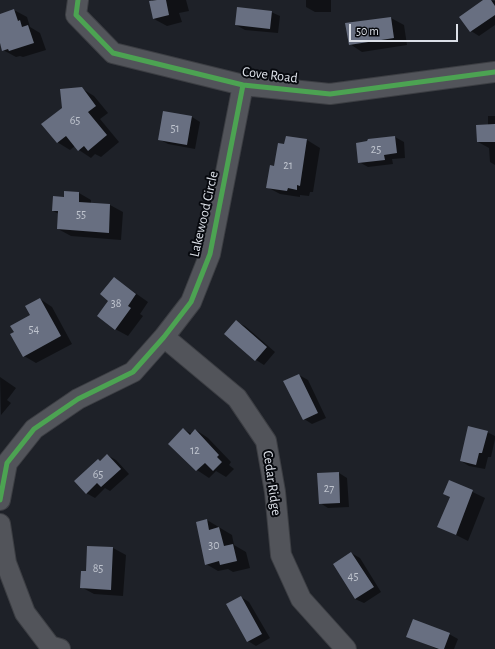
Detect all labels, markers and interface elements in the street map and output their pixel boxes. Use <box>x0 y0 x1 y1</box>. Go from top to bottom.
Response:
scale bar <box>351 16 460 42</box>
text: 50 m <box>356 25 379 37</box>
street label: Cove Road <box>241 63 299 87</box>
house number: 65 <box>70 113 80 127</box>
house number: 51 <box>170 121 180 135</box>
house number: 25 <box>371 142 381 156</box>
house number: 21 <box>283 158 293 172</box>
street label: Lakewood Circle <box>186 169 222 259</box>
house number: 55 <box>76 207 86 221</box>
house number: 38 <box>111 296 121 310</box>
house number: 54 <box>29 322 39 336</box>
house number: 12 <box>190 443 200 457</box>
street label: Cedar Ridge <box>259 449 285 517</box>
house number: 65 <box>93 467 103 481</box>
house number: 27 <box>324 481 334 495</box>
house number: 30 <box>208 538 220 552</box>
house number: 85 <box>93 561 103 575</box>
house number: 45 <box>348 569 358 583</box>

